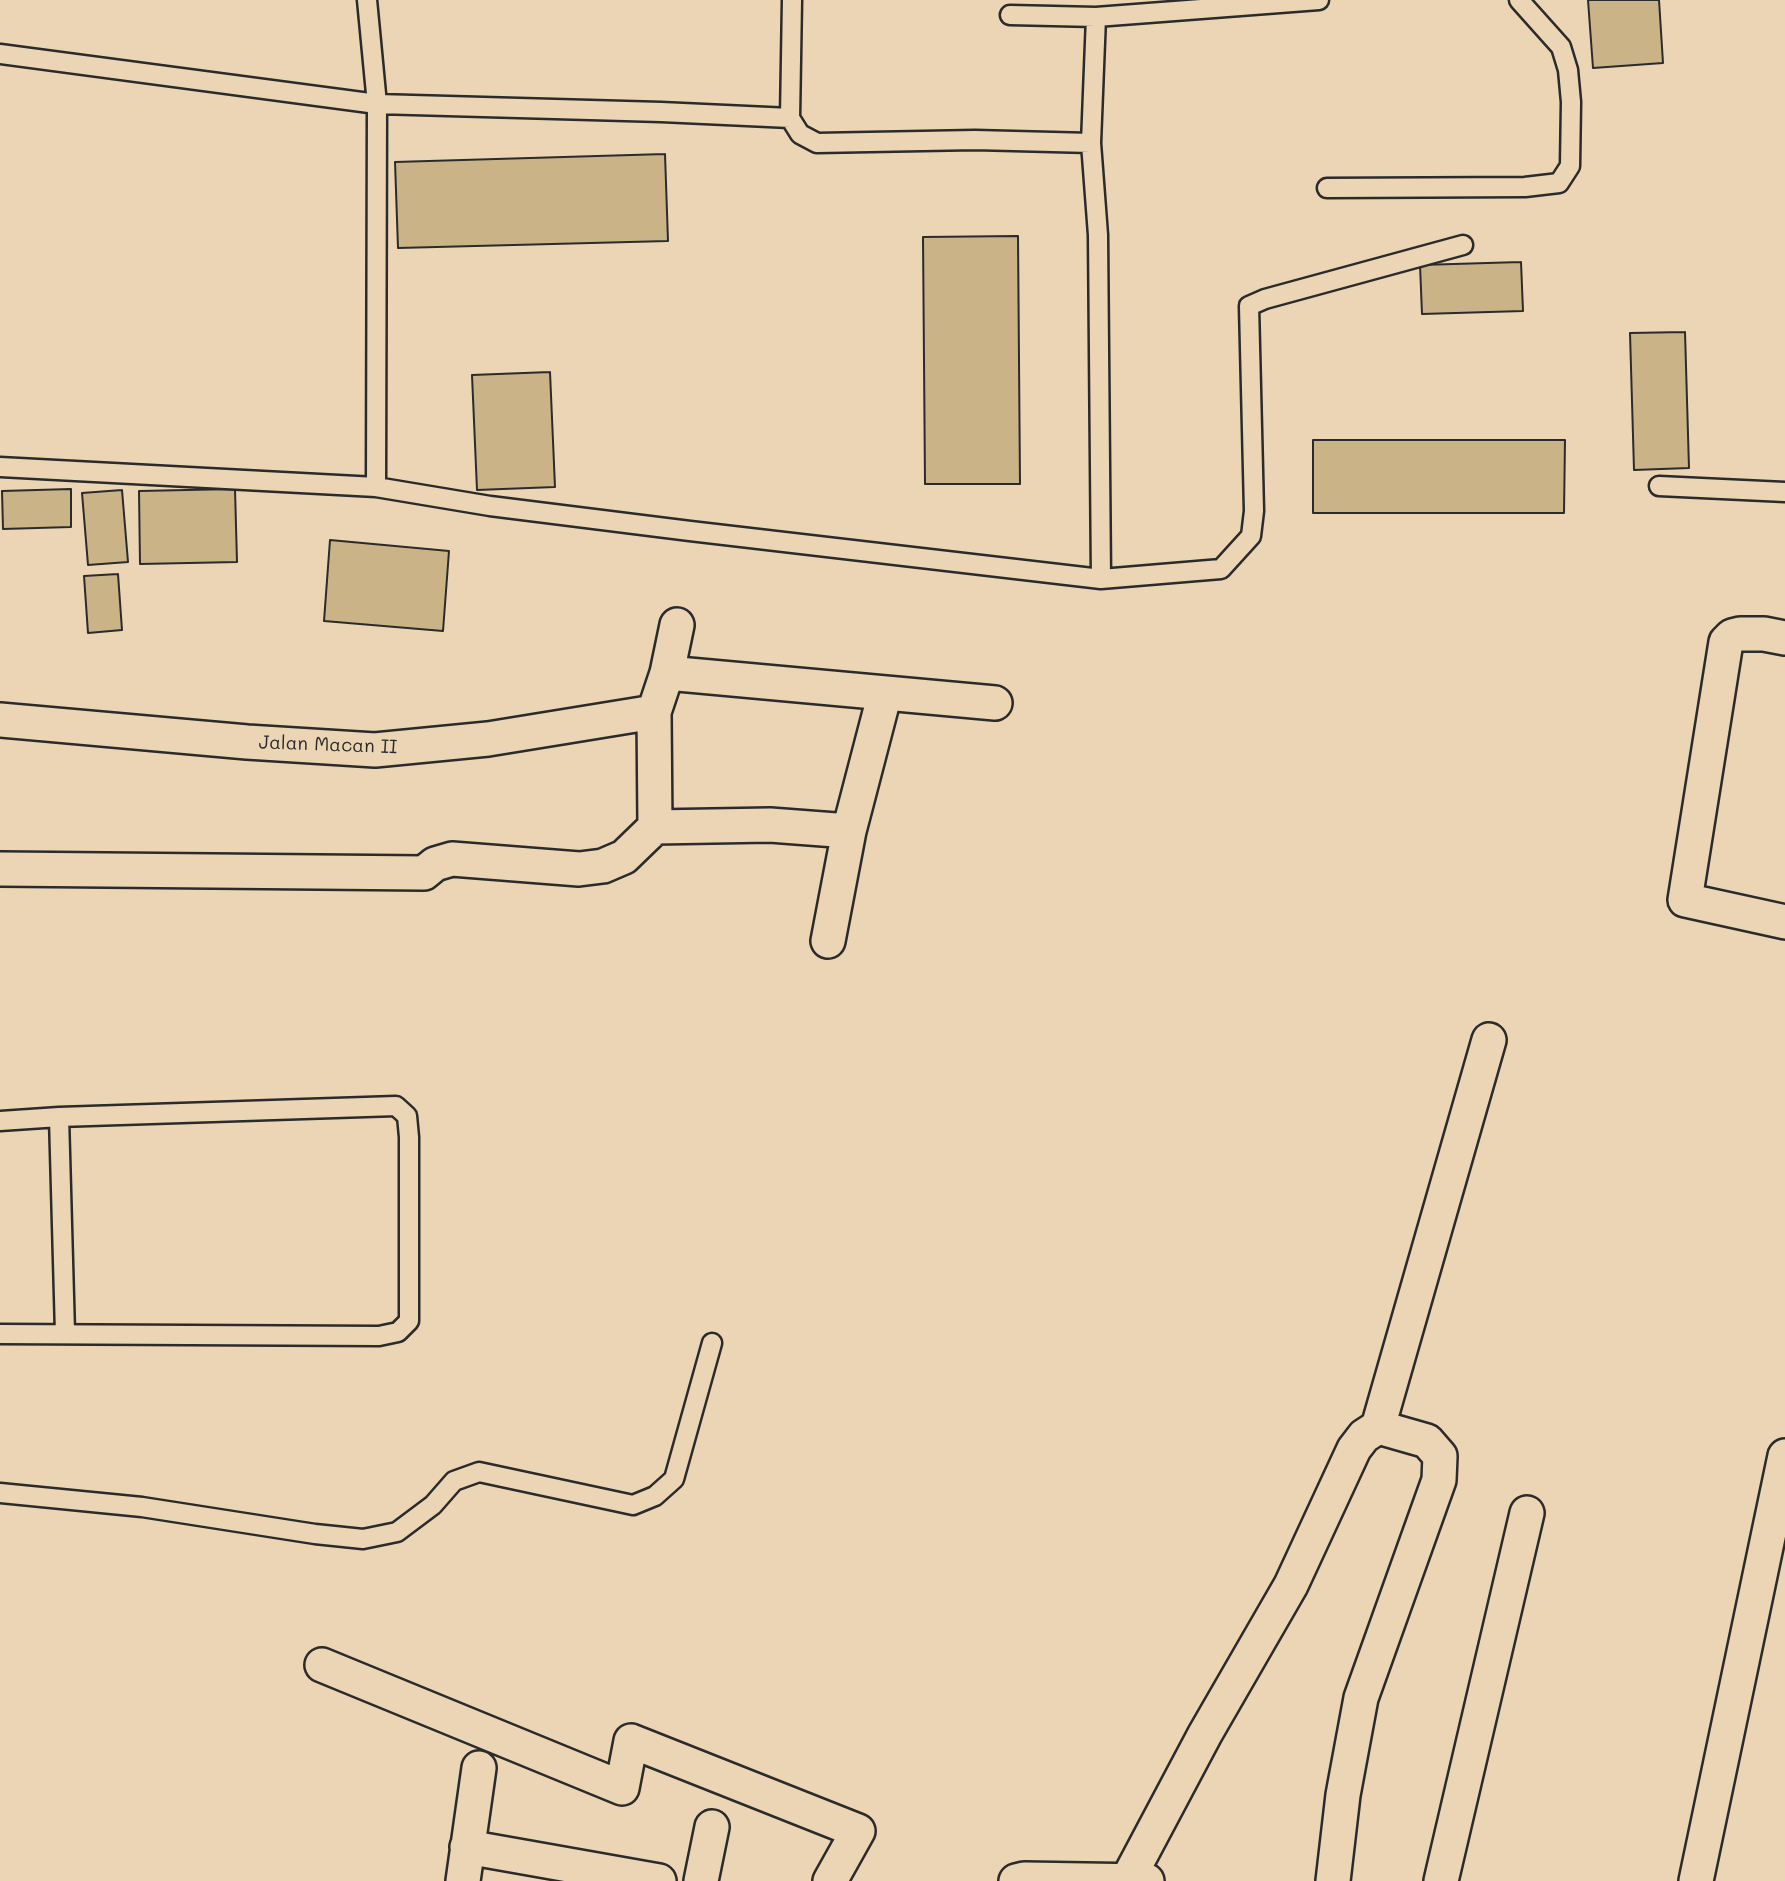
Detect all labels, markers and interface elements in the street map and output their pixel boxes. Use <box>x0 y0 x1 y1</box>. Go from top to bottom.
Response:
street label: Jalan Macan II <box>258 731 398 759</box>

